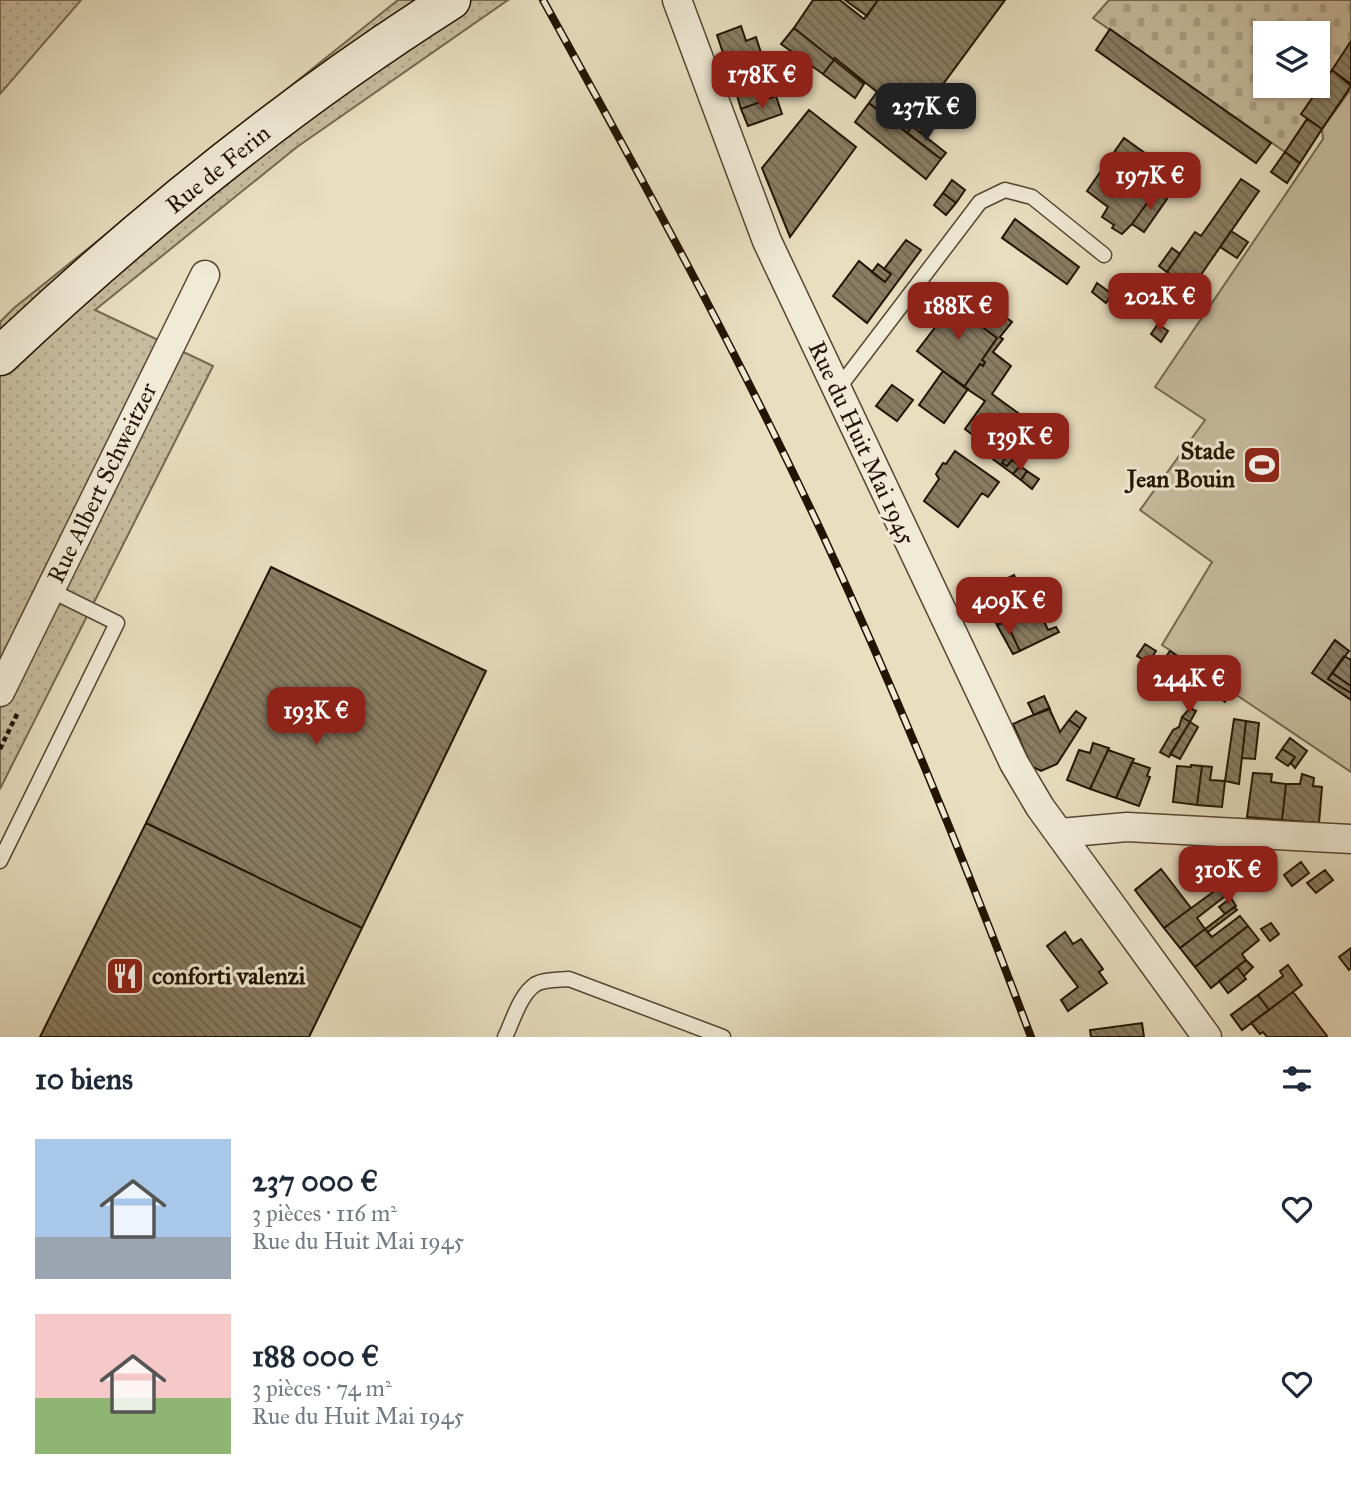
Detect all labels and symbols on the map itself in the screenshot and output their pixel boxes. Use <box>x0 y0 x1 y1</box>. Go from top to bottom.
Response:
pin: 178K € <box>705 52 819 111</box>
pin: 237K € <box>869 83 983 143</box>
street label: Rue de Ferin <box>160 118 276 220</box>
pin: 197K € <box>1093 152 1207 212</box>
pin: 202K € <box>1103 274 1217 333</box>
pin: 188K € <box>901 282 1015 342</box>
street label: Rue du Huit Mai 1945 <box>802 336 922 550</box>
street label: Rue Albert Schweitzer <box>40 378 164 588</box>
pin: 139K € <box>963 414 1077 473</box>
place label: Stade Jean Bouin <box>1124 436 1235 494</box>
sports icon: Stade Jean Bouin <box>1241 444 1283 486</box>
pin: 409K € <box>952 578 1066 637</box>
pin: 244K € <box>1132 656 1246 715</box>
pin: 193K € <box>259 688 373 747</box>
pin: 310K € <box>1171 846 1285 906</box>
restaurant icon: conforti valenzi <box>104 955 146 997</box>
place label: conforti valenzi <box>152 961 306 991</box>

